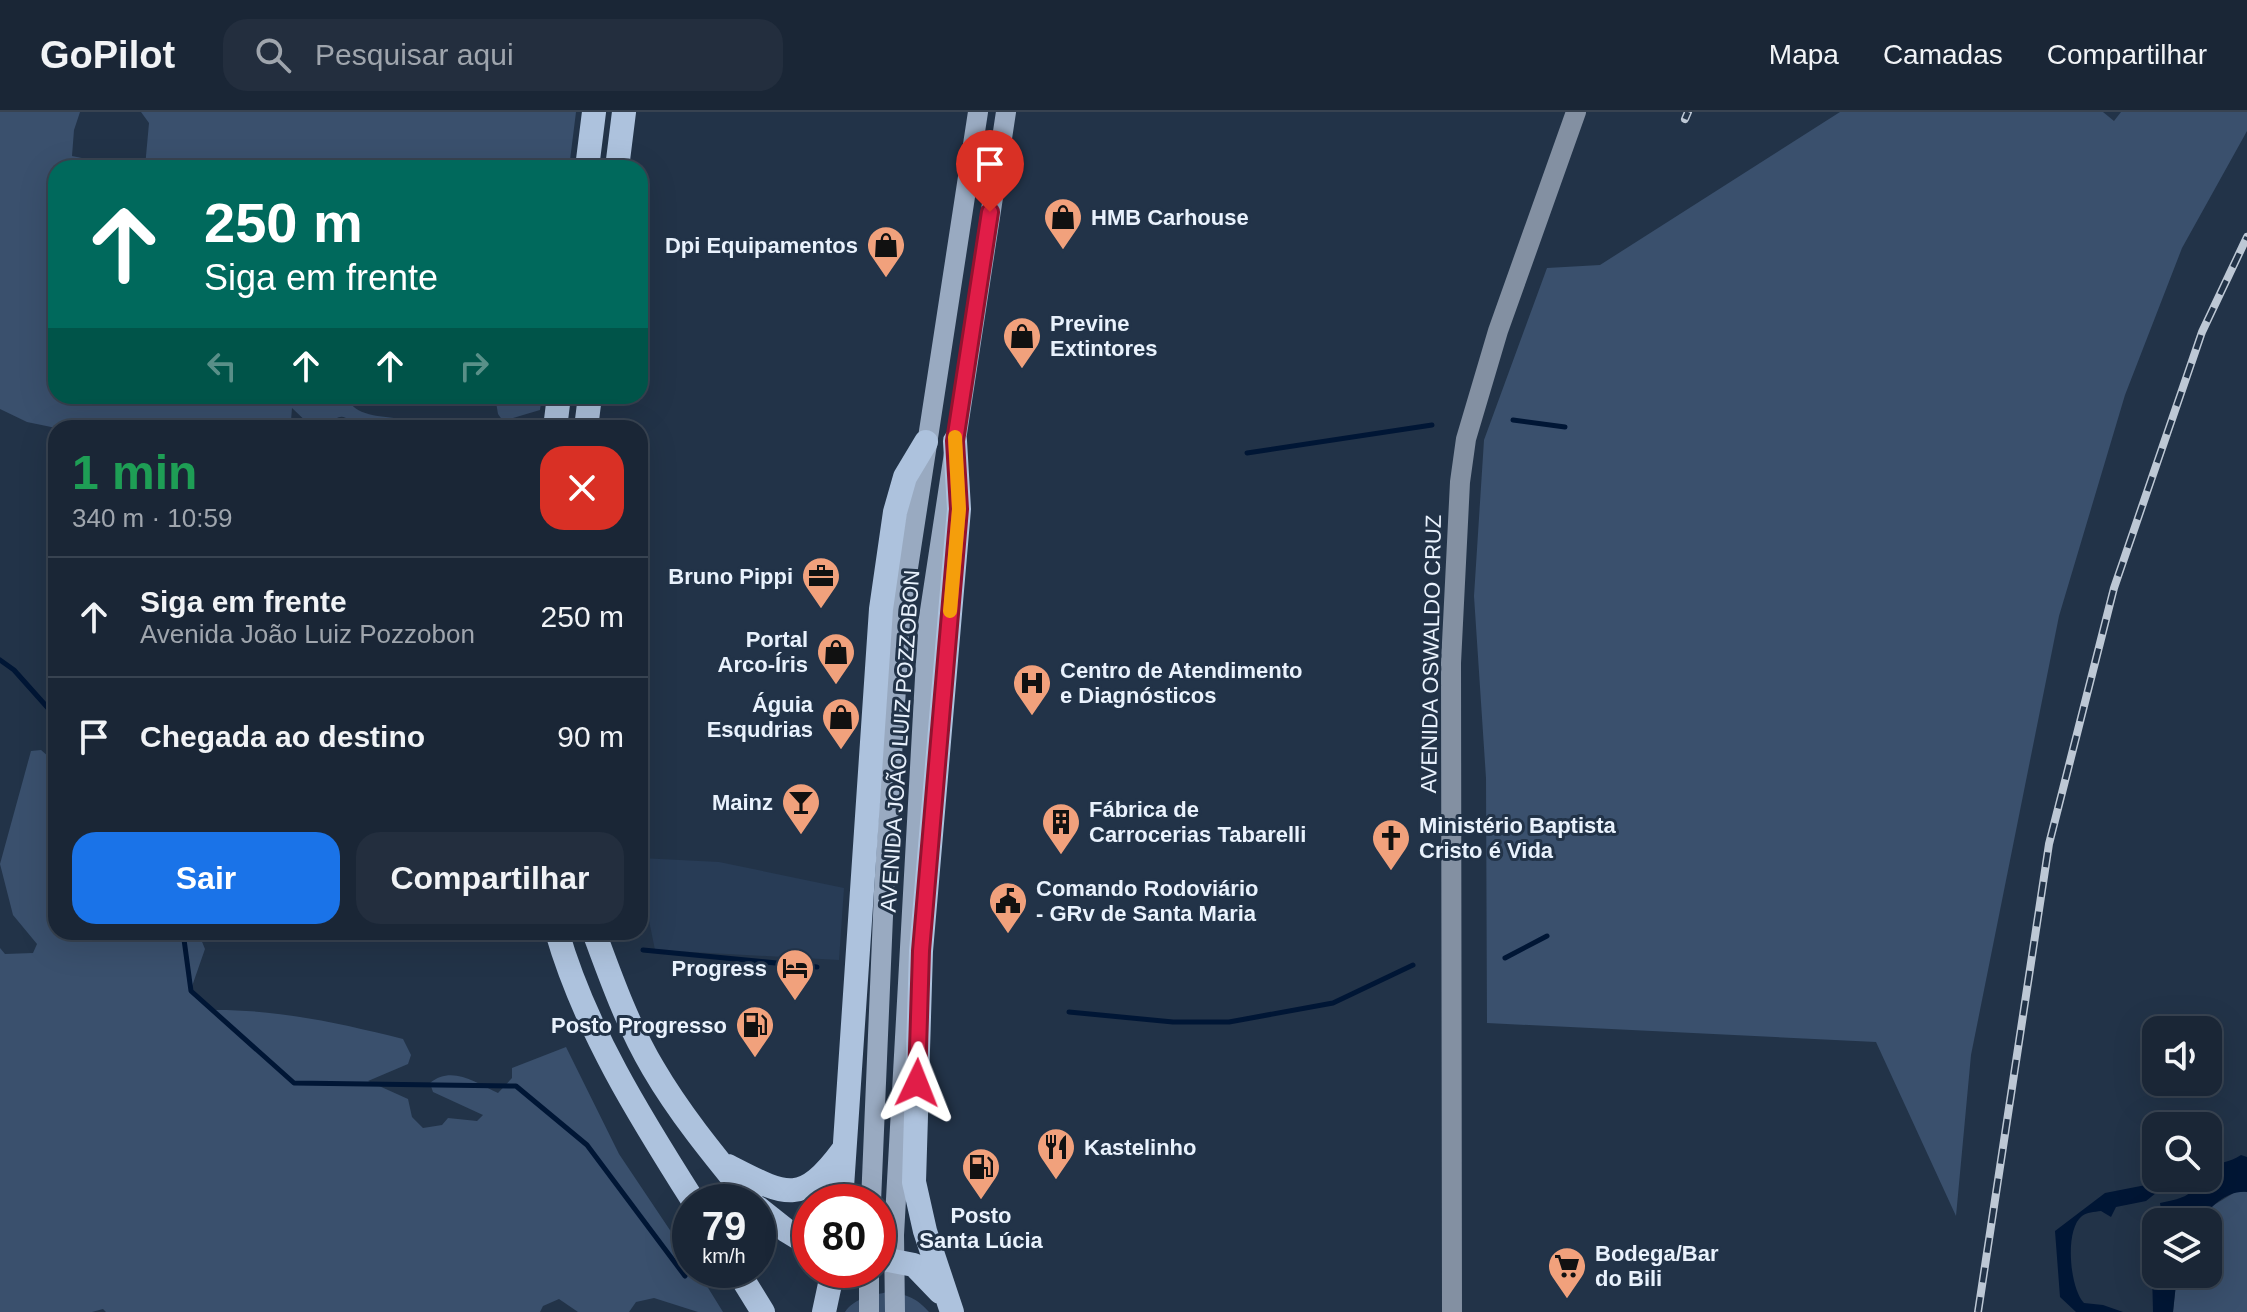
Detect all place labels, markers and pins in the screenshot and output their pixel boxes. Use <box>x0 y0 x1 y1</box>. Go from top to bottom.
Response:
pin <box>956 130 1024 212</box>
shop icon: HMB Carhouse <box>1042 196 1084 251</box>
place label: HMB Carhouse <box>1091 205 1249 230</box>
shop icon: Dpi Equipamentos <box>865 224 907 279</box>
place label: Dpi Equipamentos <box>665 233 858 258</box>
place label: Previne Extintores <box>1050 311 1158 361</box>
shop icon: Previne Extintores <box>1001 315 1043 370</box>
office icon: Bruno Pippi <box>800 555 842 610</box>
place label: Bruno Pippi <box>668 564 793 589</box>
place label: Portal Arco-Íris <box>718 627 808 677</box>
shop icon: Portal Arco-Íris <box>815 631 857 686</box>
place label: Centro de Atendimento e Diagnósticos <box>1060 658 1302 708</box>
hospital icon: Centro de Atendimento e Diagnósticos <box>1011 662 1053 717</box>
place label: Águia Esqudrias <box>707 692 814 742</box>
shop icon: Águia Esqudrias <box>820 696 862 751</box>
bar icon: Mainz <box>780 781 822 836</box>
place label: Mainz <box>712 790 773 815</box>
place label: Fábrica de Carrocerias Tabarelli <box>1089 797 1306 847</box>
building icon: Fábrica de Carrocerias Tabarelli <box>1040 801 1082 856</box>
place label: Ministério Baptista Cristo é Vida <box>1419 813 1617 863</box>
church icon: Ministério Baptista Cristo é Vida <box>1370 817 1412 872</box>
place label: Comando Rodoviário - GRv de Santa Maria <box>1036 876 1258 926</box>
public building icon: Comando Rodoviário - GRv de Santa Maria <box>987 880 1029 935</box>
hotel icon: Progress <box>774 947 816 1002</box>
place label: Progress <box>672 956 767 981</box>
fuel station icon: Posto Progresso <box>734 1004 776 1059</box>
place label: Posto Progresso <box>551 1013 727 1038</box>
restaurant icon: Kastelinho <box>1035 1126 1077 1181</box>
place label: Kastelinho <box>1084 1135 1196 1160</box>
fuel station icon: Posto Santa Lúcia <box>960 1146 1002 1201</box>
place label: Posto Santa Lúcia <box>919 1203 1044 1253</box>
place label: Bodega/Bar do Bili <box>1595 1241 1719 1291</box>
supermarket icon: Bodega/Bar do Bili <box>1546 1245 1588 1300</box>

